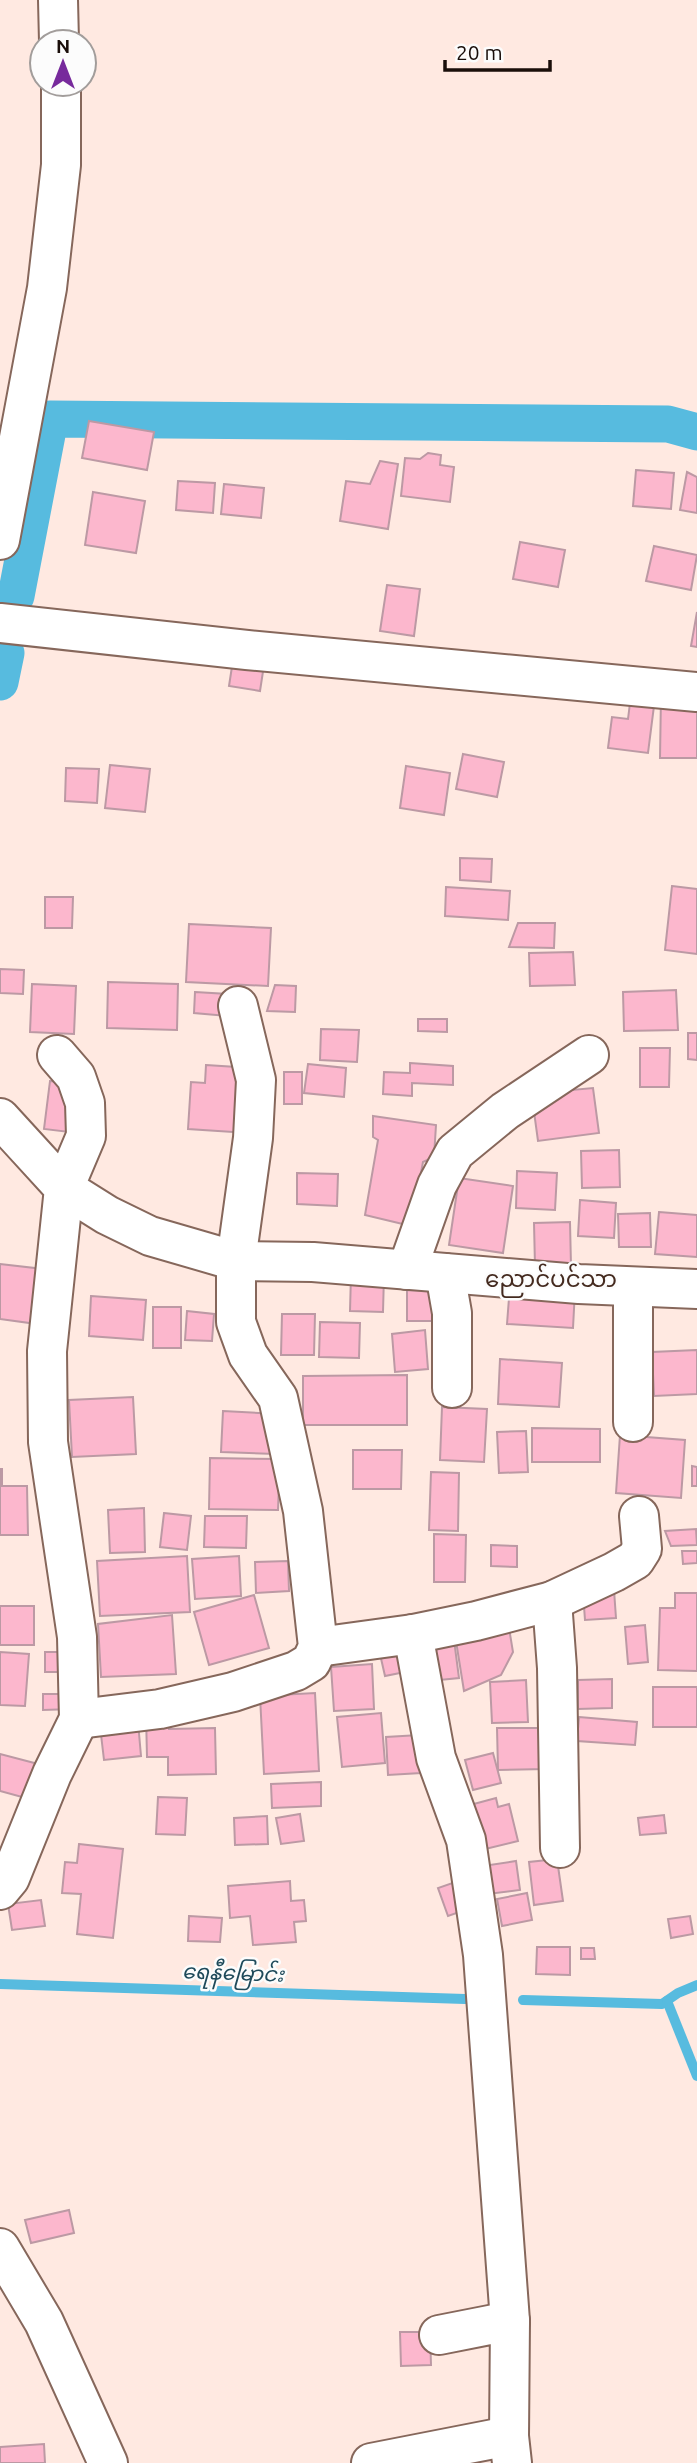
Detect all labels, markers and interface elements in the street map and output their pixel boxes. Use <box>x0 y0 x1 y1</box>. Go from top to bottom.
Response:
north arrow <box>28 28 98 98</box>
scale bar <box>445 28 550 72</box>
text: N <box>56 35 70 57</box>
text: 20 m <box>456 40 503 64</box>
district label: ညောင်ပင်သာ <box>485 1263 617 1298</box>
water label: ရေနီမြောင်း <box>181 1956 286 1992</box>

